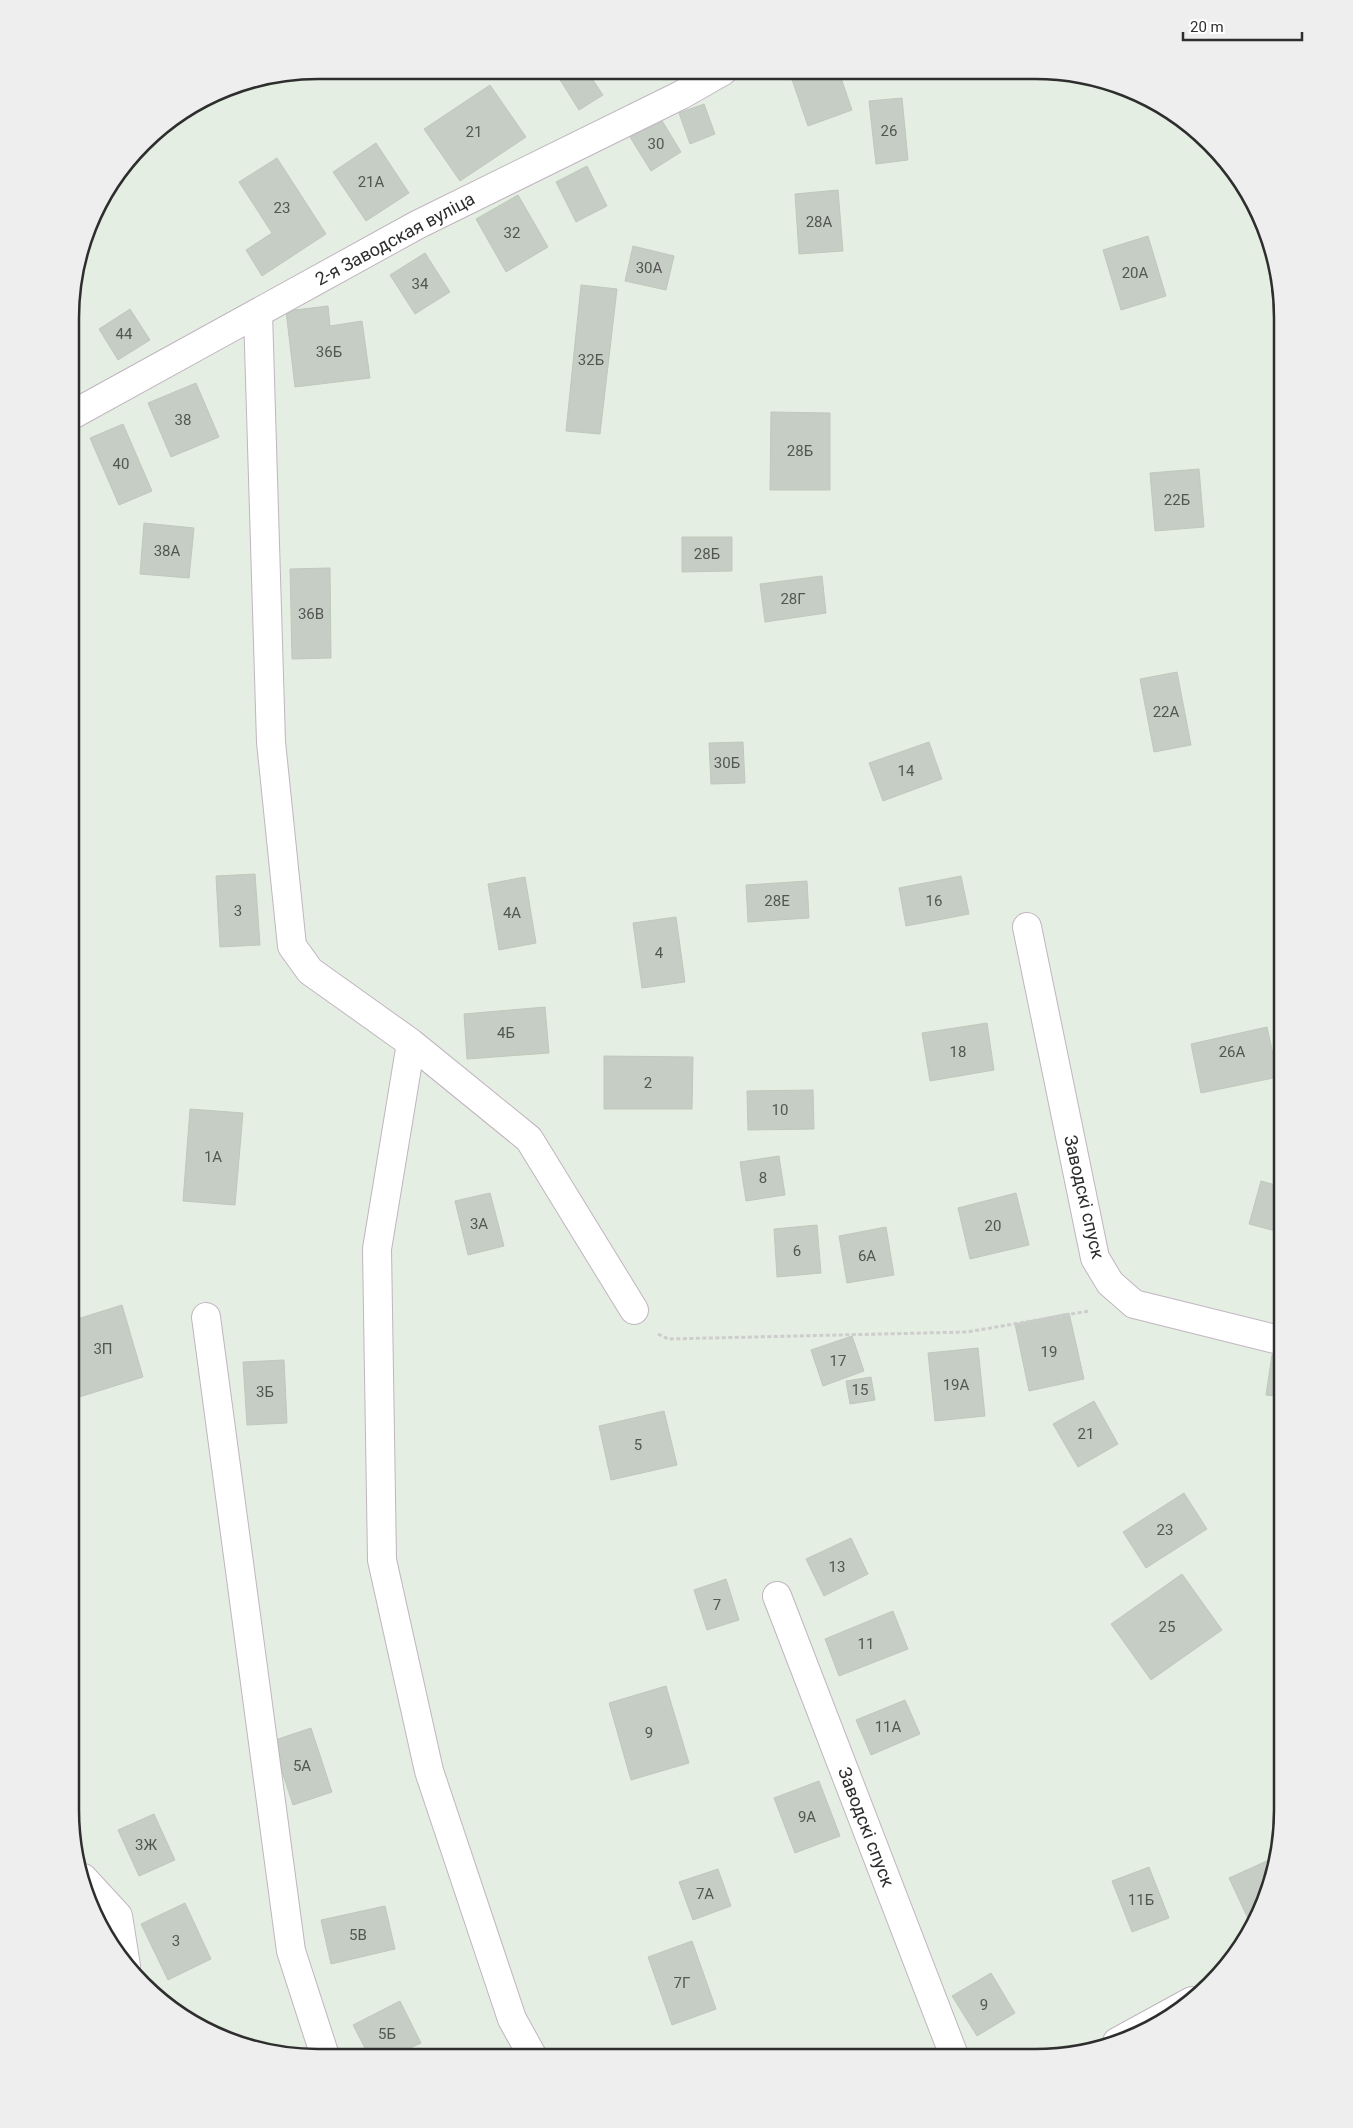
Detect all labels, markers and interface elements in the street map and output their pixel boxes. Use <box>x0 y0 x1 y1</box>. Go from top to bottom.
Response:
scale bar <box>1183 10 1302 42</box>
text: 20 m <box>1190 18 1224 36</box>
house number: 26 <box>881 122 897 140</box>
house number: 21 <box>466 123 482 141</box>
house number: 30 <box>648 135 664 153</box>
house number: 21А <box>358 173 385 191</box>
street label: 2-я Заводская вуліца <box>311 188 478 290</box>
house number: 23 <box>274 199 290 217</box>
house number: 28А <box>806 213 833 231</box>
house number: 32 <box>504 224 520 242</box>
house number: 30А <box>636 259 663 277</box>
house number: 20А <box>1122 264 1149 282</box>
house number: 34 <box>412 275 429 293</box>
house number: 44 <box>116 325 133 343</box>
house number: 36Б <box>316 343 342 361</box>
house number: 32Б <box>578 351 604 369</box>
house number: 38 <box>175 411 191 429</box>
house number: 28Б <box>787 442 813 460</box>
house number: 40 <box>113 455 129 473</box>
house number: 22Б <box>1164 491 1190 509</box>
house number: 38А <box>154 542 181 560</box>
house number: 28Б <box>694 545 720 563</box>
house number: 28Г <box>780 590 806 608</box>
house number: 36В <box>298 605 324 623</box>
house number: 22А <box>1153 703 1180 721</box>
house number: 30Б <box>714 754 740 772</box>
house number: 14 <box>898 762 915 780</box>
house number: 28Е <box>764 892 790 910</box>
house number: 16 <box>926 892 942 910</box>
house number: 3 <box>234 902 242 920</box>
house number: 4А <box>503 904 521 922</box>
house number: 4 <box>655 944 664 962</box>
house number: 4Б <box>497 1024 515 1042</box>
house number: 18 <box>950 1043 966 1061</box>
house number: 26А <box>1219 1043 1246 1061</box>
house number: 2 <box>644 1074 652 1092</box>
house number: 10 <box>772 1101 788 1119</box>
street label: Заводскі спуск <box>1060 1133 1109 1261</box>
house number: 1А <box>204 1148 222 1166</box>
house number: 8 <box>759 1169 767 1187</box>
house number: 3А <box>470 1215 488 1233</box>
house number: 20 <box>985 1217 1001 1235</box>
house number: 6 <box>793 1242 801 1260</box>
house number: 6А <box>858 1247 876 1265</box>
house number: 3П <box>93 1340 113 1358</box>
house number: 19 <box>1041 1343 1057 1361</box>
house number: 17 <box>830 1352 846 1370</box>
house number: 19А <box>943 1376 970 1394</box>
house number: 15 <box>852 1381 868 1399</box>
house number: 3Б <box>256 1383 274 1401</box>
house number: 21 <box>1078 1425 1094 1443</box>
house number: 5 <box>634 1436 642 1454</box>
house number: 23 <box>1157 1521 1173 1539</box>
house number: 13 <box>829 1558 845 1576</box>
house number: 7 <box>713 1596 721 1614</box>
house number: 25 <box>1159 1618 1175 1636</box>
house number: 11 <box>858 1635 874 1653</box>
house number: 11А <box>875 1718 902 1736</box>
house number: 9 <box>645 1724 653 1742</box>
house number: 5А <box>293 1757 311 1775</box>
street label: Заводскі спуск <box>834 1764 899 1890</box>
house number: 9А <box>798 1808 816 1826</box>
house number: 3Ж <box>135 1836 157 1854</box>
house number: 7А <box>696 1885 714 1903</box>
house number: 11Б <box>1128 1891 1154 1909</box>
house number: 5В <box>349 1926 367 1944</box>
house number: 3 <box>172 1932 180 1950</box>
house number: 7Г <box>674 1974 690 1992</box>
house number: 9 <box>980 1996 988 2014</box>
house number: 5Б <box>378 2025 396 2043</box>

